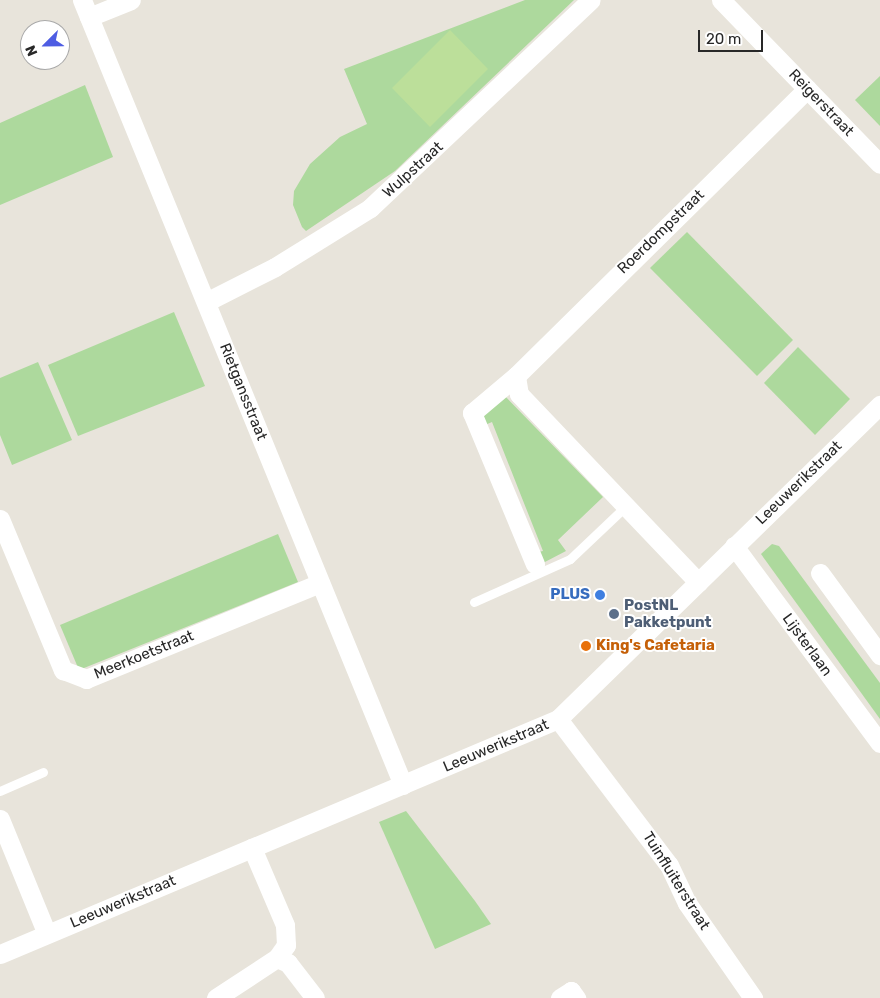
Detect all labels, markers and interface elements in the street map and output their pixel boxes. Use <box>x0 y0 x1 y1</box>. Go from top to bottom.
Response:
north arrow <box>20 20 70 70</box>
scale bar <box>700 20 765 52</box>
text: 20 m <box>706 30 741 48</box>
text: N <box>22 43 41 59</box>
street label: Reigerstraat <box>785 66 857 140</box>
street label: Wulpstraat <box>379 138 447 202</box>
street label: Roerdompstraat <box>614 186 708 278</box>
street label: Rietgansstraat <box>215 341 271 443</box>
street label: Leeuwerikstraat <box>752 437 846 529</box>
place label: PLUS <box>550 586 590 604</box>
marker: PLUS <box>594 589 606 601</box>
place label: PostNL Pakketpunt <box>624 596 712 631</box>
marker: PostNL Pakketpunt <box>608 608 620 620</box>
street label: Lijsterlaan <box>778 610 836 680</box>
street label: Meerkoetstraat <box>91 627 197 683</box>
place label: King's Cafetaria <box>596 637 715 655</box>
marker: King's Cafetaria <box>580 640 592 652</box>
street label: Leeuwerikstraat <box>441 716 551 776</box>
street label: Tuinfluiterstraat <box>639 829 713 933</box>
street label: Leeuwerikstraat <box>68 872 178 932</box>

